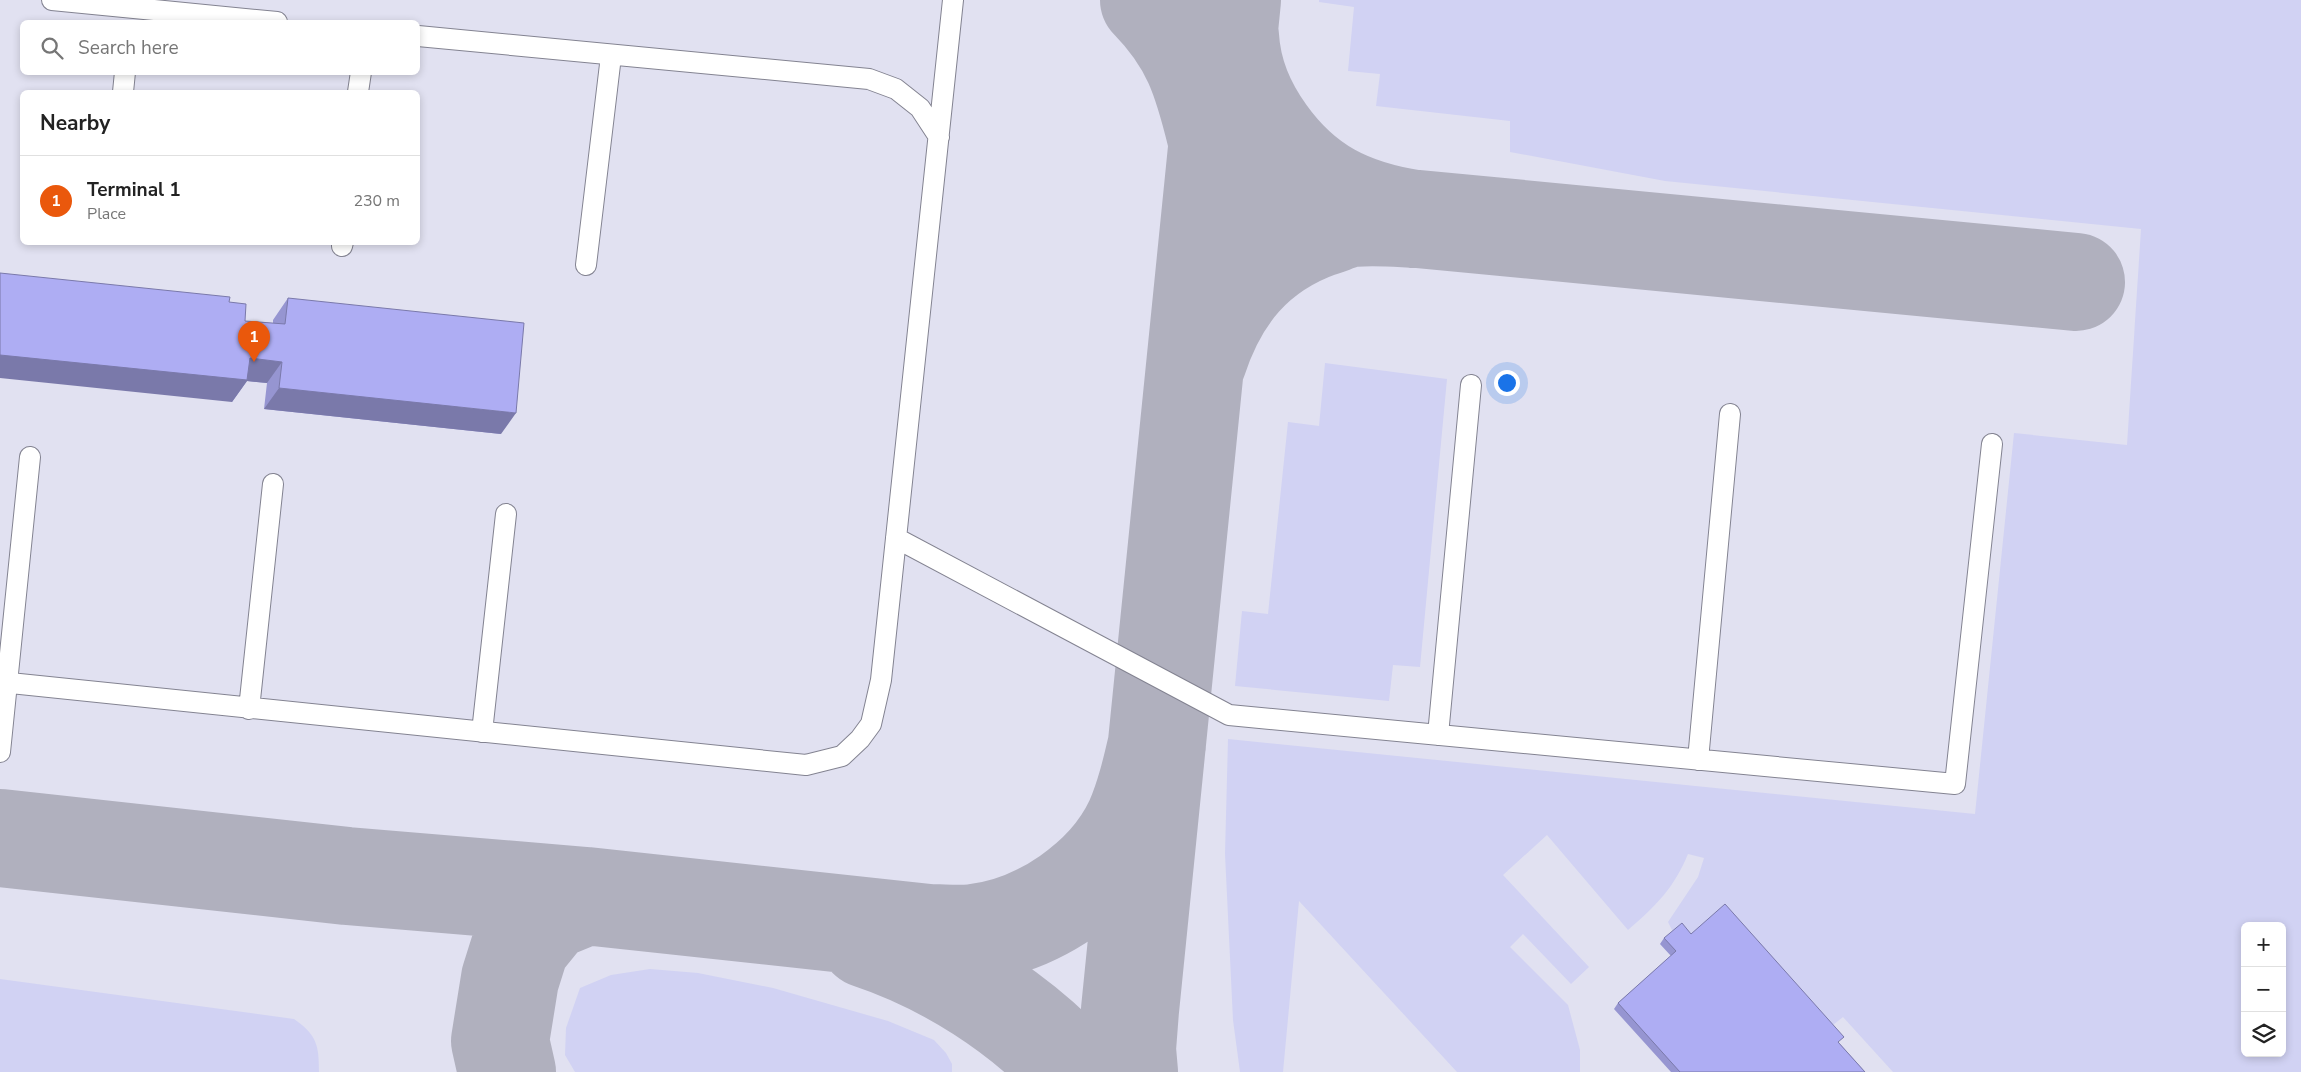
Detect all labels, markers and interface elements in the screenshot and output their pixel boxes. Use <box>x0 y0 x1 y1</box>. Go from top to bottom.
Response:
search box <box>20 20 420 75</box>
icon: search <box>38 34 66 62</box>
text: Search here <box>78 35 179 61</box>
text: Nearby <box>40 109 110 137</box>
text: Terminal 1 <box>87 177 181 203</box>
text: 1 <box>51 190 61 212</box>
text: 230 m <box>353 190 400 212</box>
text: Place <box>87 203 126 225</box>
pin: 1 <box>238 321 270 362</box>
your location <box>1494 370 1520 396</box>
map controls <box>2241 922 2286 1057</box>
button: + <box>2241 922 2286 967</box>
button: − <box>2241 967 2286 1012</box>
button: layers <box>2241 1012 2286 1057</box>

